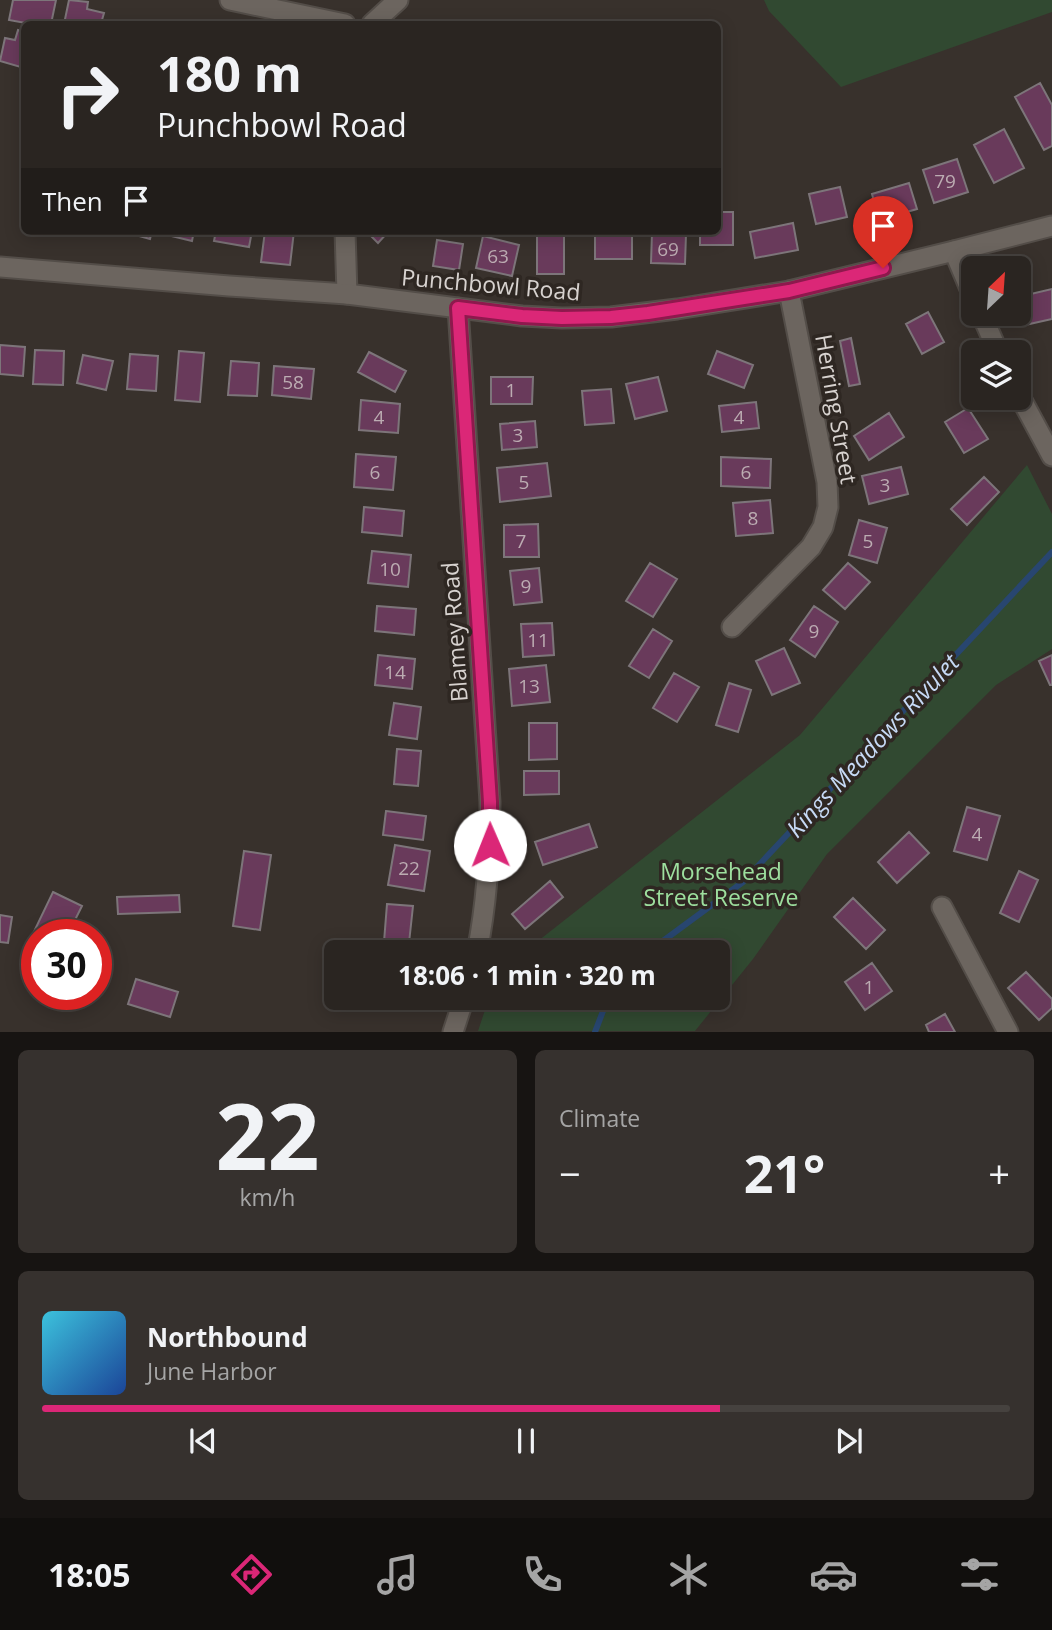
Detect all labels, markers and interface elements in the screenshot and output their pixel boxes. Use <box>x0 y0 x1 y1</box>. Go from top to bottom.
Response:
text: 180 m <box>157 40 302 106</box>
icon: right <box>42 49 133 140</box>
text: Punchbowl Road <box>157 103 407 146</box>
house number: 79 <box>934 168 956 194</box>
icon: arrive <box>117 182 155 220</box>
text: Then <box>42 183 103 219</box>
pin <box>853 196 913 268</box>
icon: arrive <box>864 207 902 245</box>
house number: 69 <box>657 236 679 262</box>
house number: 63 <box>487 243 509 269</box>
north arrow <box>961 256 1031 326</box>
map controls <box>961 256 1031 410</box>
street label: Punchbowl Road <box>400 260 582 308</box>
street label: Herring Street <box>808 332 866 486</box>
button: layers <box>961 340 1031 410</box>
house number: 58 <box>282 369 304 395</box>
house number: 1 <box>506 377 516 403</box>
house number: 4 <box>374 404 385 430</box>
house number: 4 <box>734 404 745 430</box>
house number: 3 <box>513 422 523 448</box>
house number: 6 <box>370 459 380 485</box>
house number: 6 <box>741 459 751 485</box>
house number: 5 <box>519 469 529 495</box>
house number: 3 <box>880 472 890 498</box>
house number: 8 <box>748 505 758 531</box>
house number: 7 <box>516 528 526 554</box>
house number: 5 <box>863 528 873 554</box>
house number: 10 <box>379 556 401 582</box>
street label: Blamey Road <box>433 561 475 703</box>
house number: 9 <box>521 573 531 599</box>
house number: 9 <box>809 618 819 644</box>
house number: 11 <box>527 627 549 653</box>
water label: Kings Meadows Rivulet <box>778 645 967 844</box>
house number: 14 <box>384 659 406 685</box>
house number: 13 <box>518 673 540 699</box>
position arrow <box>453 808 527 882</box>
house number: 4 <box>972 821 983 847</box>
house number: 22 <box>398 855 420 881</box>
park label: Morsehead Street Reserve <box>643 855 799 913</box>
speed limit sign: 30 <box>21 919 112 1010</box>
text: 18:06 · 1 min · 320 m <box>398 957 656 993</box>
house number: 1 <box>864 974 874 1000</box>
text: 22 <box>215 1073 320 1197</box>
text: Climate <box>559 1102 640 1134</box>
text: 21° <box>744 1137 825 1208</box>
text: − <box>559 1147 581 1199</box>
text: + <box>988 1147 1010 1199</box>
text: km/h <box>240 1181 295 1213</box>
text: Northbound <box>147 1319 308 1355</box>
text: June Harbor <box>147 1355 277 1387</box>
icon: previous <box>184 1422 222 1460</box>
icon: pause <box>507 1422 545 1460</box>
icon: next <box>830 1422 868 1460</box>
icon: directions <box>227 1550 276 1599</box>
icon: music <box>373 1550 422 1599</box>
icon: phone <box>518 1550 567 1599</box>
icon: climate <box>664 1550 713 1599</box>
icon: car <box>809 1550 858 1599</box>
icon: filters <box>955 1550 1004 1599</box>
text: 18:05 <box>48 1553 131 1596</box>

